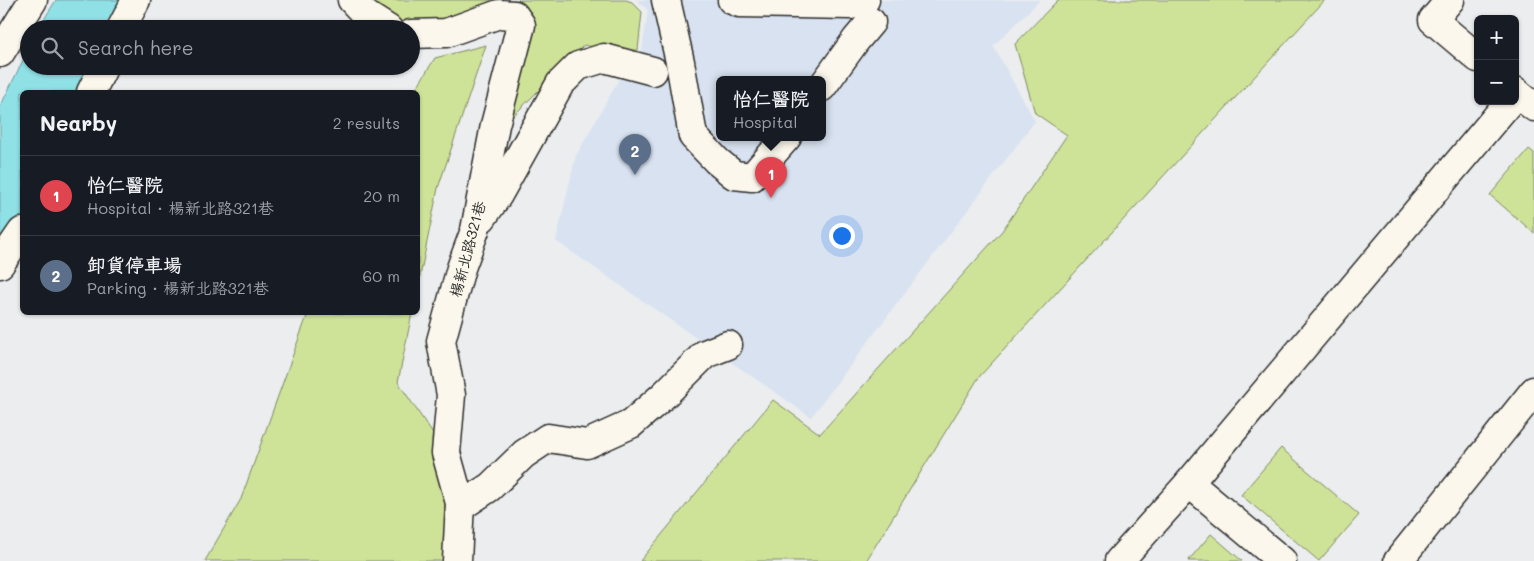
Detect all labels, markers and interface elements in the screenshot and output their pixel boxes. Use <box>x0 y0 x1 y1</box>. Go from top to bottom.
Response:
map controls <box>1474 15 1519 105</box>
button: + <box>1474 15 1519 60</box>
search box <box>20 20 420 75</box>
icon: search <box>38 34 66 62</box>
text: Search here <box>78 35 194 60</box>
button: − <box>1474 60 1519 105</box>
popup <box>716 76 826 141</box>
text: 怡仁醫院 <box>733 86 809 111</box>
text: Nearby <box>40 109 117 136</box>
text: Hospital <box>733 111 797 132</box>
text: 2 results <box>333 112 400 133</box>
pin: 2 <box>619 134 651 175</box>
pin: 1 <box>755 157 787 198</box>
text: 怡仁醫院 <box>87 172 163 197</box>
text: 1 <box>52 185 60 206</box>
text: 20 m <box>363 185 400 206</box>
text: Hospital · 楊新北路321巷 <box>87 197 274 218</box>
street label: 楊新北路321巷 <box>445 199 489 299</box>
your location <box>829 223 855 249</box>
text: 卸貨停車場 <box>87 252 182 277</box>
text: 2 <box>52 265 60 286</box>
text: 60 m <box>363 265 400 286</box>
text: Parking · 楊新北路321巷 <box>87 277 269 298</box>

